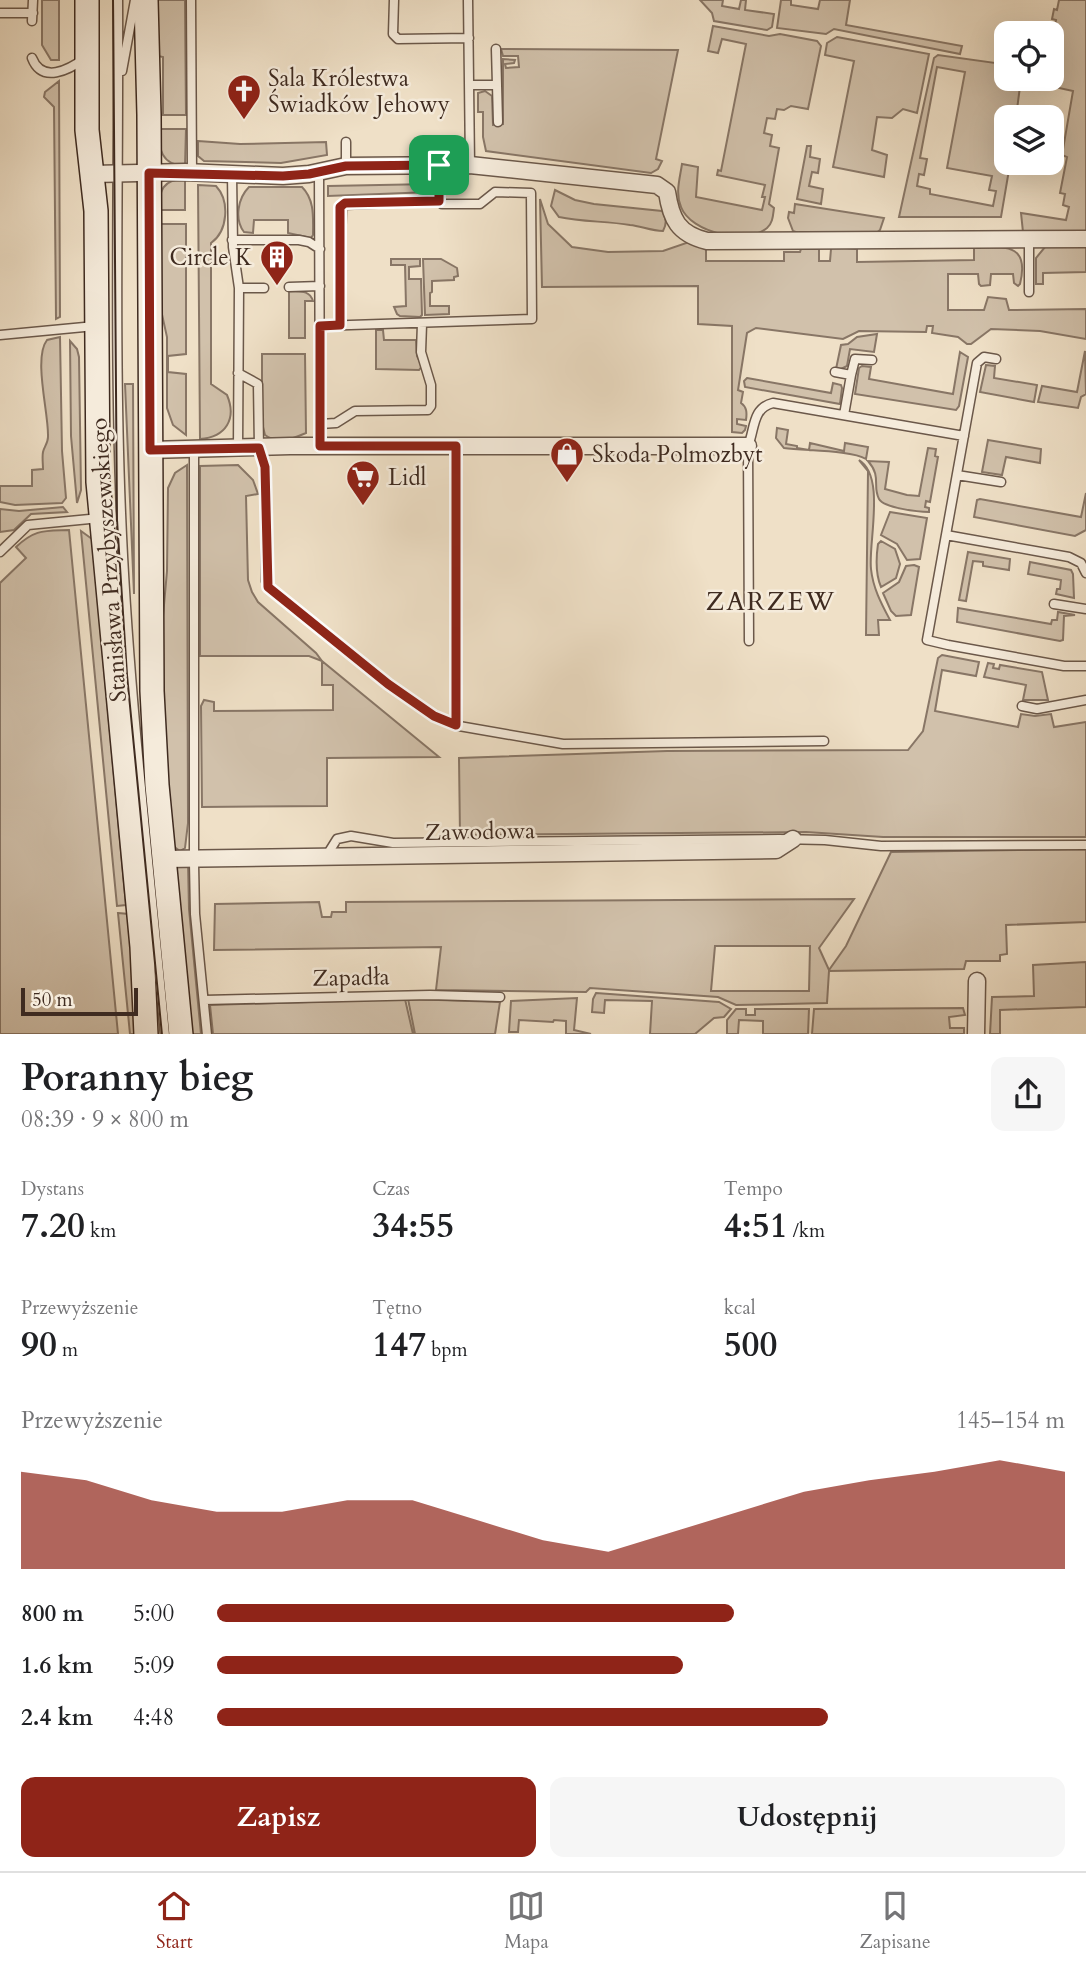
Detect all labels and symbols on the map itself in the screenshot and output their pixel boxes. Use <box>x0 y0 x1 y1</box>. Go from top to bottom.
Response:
place label: Sala Królestwa Świadków Jehowy <box>268 63 450 120</box>
church icon: Sala Królestwa Świadków Jehowy <box>225 72 263 121</box>
pin <box>409 135 469 195</box>
building icon: Circle K <box>258 238 296 287</box>
place label: Circle K <box>169 242 253 273</box>
street label: Stanisława Przybyszewskiego <box>83 417 134 703</box>
shop icon: Skoda Polmozbyt <box>548 435 586 484</box>
place label: Skoda Polmozbyt <box>592 439 762 470</box>
supermarket icon: Lidl <box>344 458 382 507</box>
place label: Lidl <box>388 462 427 493</box>
district label: ZARZEW <box>706 584 836 619</box>
street label: Zawodowa <box>425 815 535 848</box>
street label: Zapadła <box>312 961 390 994</box>
scale bar <box>21 986 138 1017</box>

